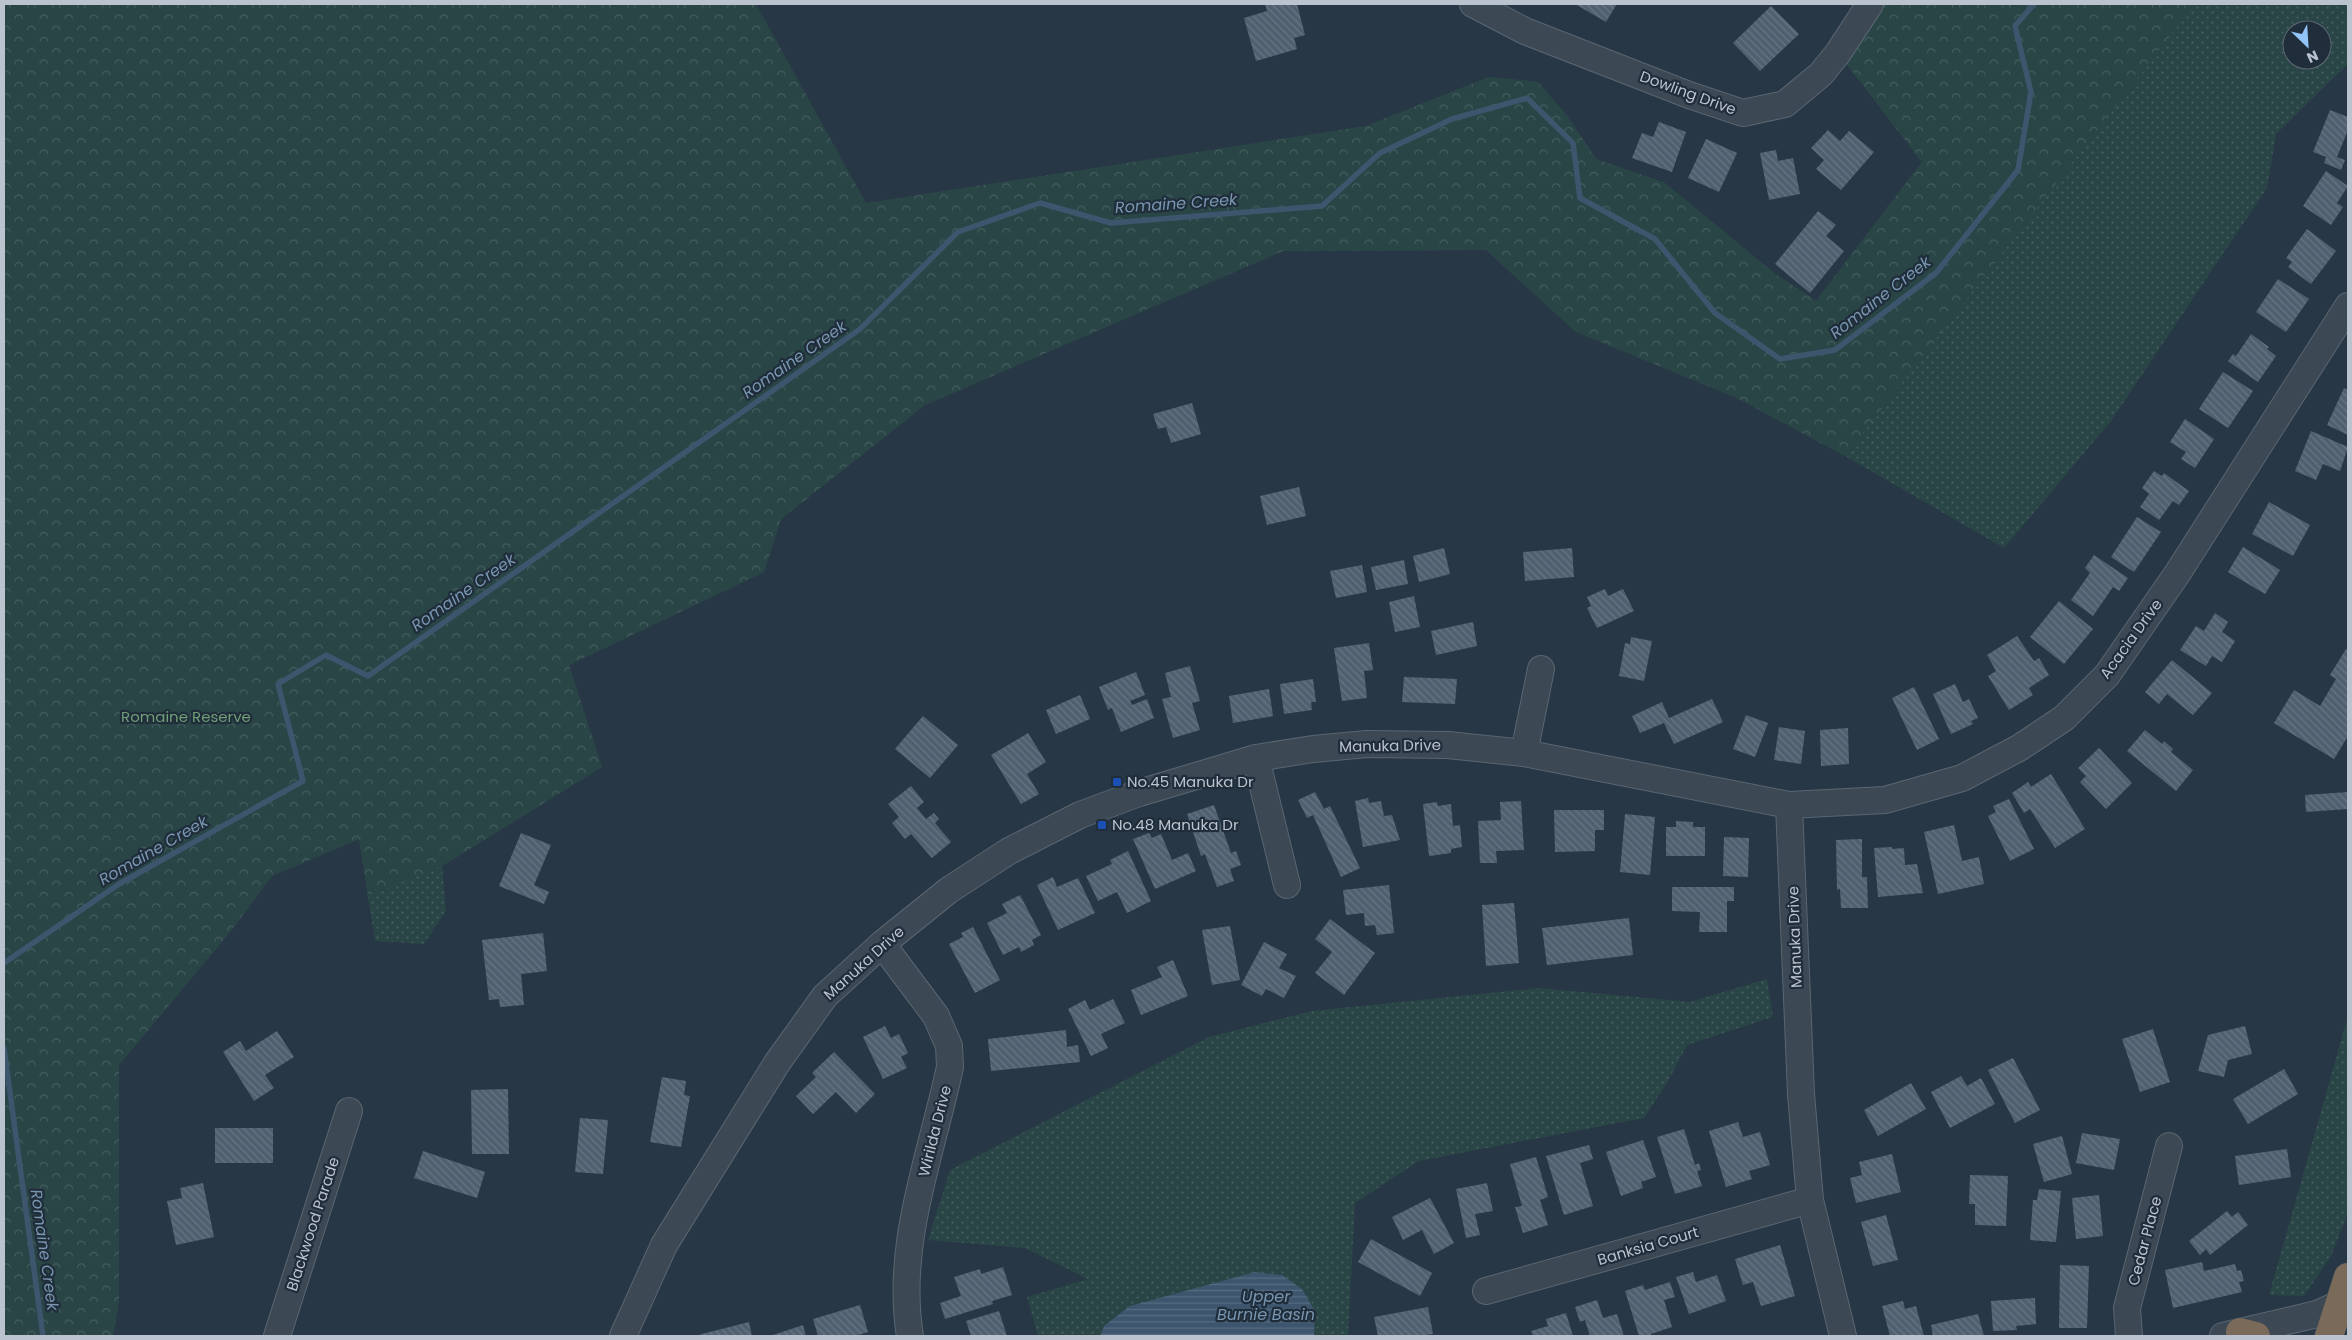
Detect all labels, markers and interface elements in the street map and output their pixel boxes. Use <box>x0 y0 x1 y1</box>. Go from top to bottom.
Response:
north arrow <box>2282 20 2332 70</box>
text: N <box>2303 45 2321 68</box>
street label: Dowling Drive <box>1637 65 1739 120</box>
water label: Romaine Creek <box>1114 188 1239 219</box>
water label: Romaine Creek <box>1825 250 1936 344</box>
water label: Romaine Creek <box>738 314 852 404</box>
water label: Romaine Creek <box>407 547 521 637</box>
street label: Acacia Drive <box>2095 595 2167 683</box>
park label: Romaine Reserve <box>121 706 251 727</box>
street label: Manuka Drive <box>1339 734 1441 757</box>
place label: No.45 Manuka Dr <box>1127 771 1254 792</box>
marker: No.45 Manuka Dr <box>1111 776 1123 788</box>
water label: Romaine Creek <box>94 809 213 891</box>
place label: No.48 Manuka Dr <box>1112 814 1239 835</box>
marker: No.48 Manuka Dr <box>1096 819 1108 831</box>
street label: Manuka Drive <box>1782 886 1807 988</box>
street label: Manuka Drive <box>819 921 908 1004</box>
street label: Wirilda Drive <box>913 1083 956 1179</box>
street label: Blackwood Parade <box>281 1154 344 1293</box>
water label: Romaine Creek <box>25 1188 65 1313</box>
street label: Cedar Place <box>2123 1194 2167 1288</box>
street label: Banksia Court <box>1595 1221 1701 1270</box>
water label: Upper Burnie Basin <box>1217 1285 1315 1326</box>

